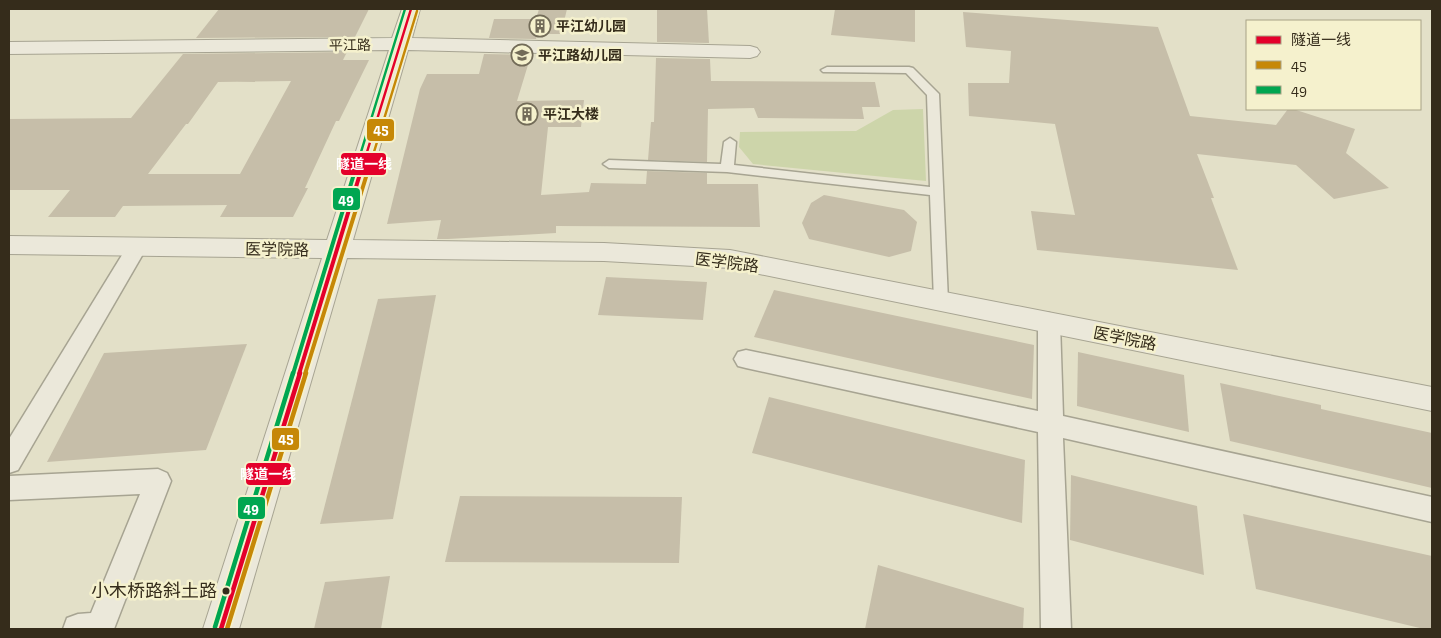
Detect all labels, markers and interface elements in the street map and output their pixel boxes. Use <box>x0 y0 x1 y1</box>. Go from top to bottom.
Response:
building icon: 平江幼儿园 <box>528 14 552 38</box>
place label: 平江幼儿园 <box>556 18 626 35</box>
legend <box>1246 20 1421 110</box>
text: 隧道一线 <box>1291 31 1351 49</box>
street label: 平江路 <box>329 37 371 54</box>
school or university icon: 平江路幼儿园 <box>510 43 534 67</box>
place label: 平江路幼儿园 <box>538 47 622 64</box>
text: 45 <box>1291 56 1307 74</box>
text: 49 <box>1291 81 1307 99</box>
building icon: 平江大楼 <box>515 102 539 126</box>
place label: 平江大楼 <box>543 106 599 123</box>
line badge: 45 <box>366 118 395 142</box>
text: 45 <box>373 121 389 138</box>
line badge: 隧道一线 <box>340 152 387 176</box>
text: 隧道一线 <box>336 156 392 173</box>
line badge: 49 <box>332 187 361 211</box>
text: 49 <box>338 191 354 208</box>
street label: 医学院路 <box>245 239 309 260</box>
street label: 医学院路 <box>694 249 760 276</box>
street label: 医学院路 <box>1092 323 1158 354</box>
line badge: 45 <box>271 427 300 451</box>
text: 45 <box>278 430 294 447</box>
line badge: 隧道一线 <box>245 462 292 486</box>
text: 隧道一线 <box>240 466 296 483</box>
line badge: 49 <box>237 496 266 520</box>
text: 49 <box>243 500 259 517</box>
place label: 小木桥路斜土路 <box>91 580 217 602</box>
marker: 小木桥路斜土路 <box>221 586 231 596</box>

